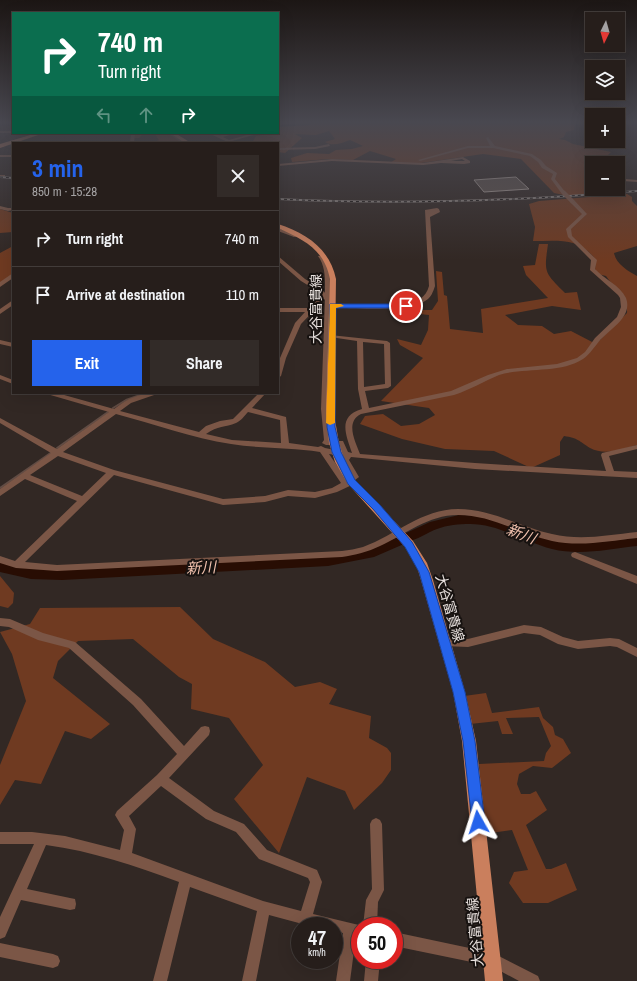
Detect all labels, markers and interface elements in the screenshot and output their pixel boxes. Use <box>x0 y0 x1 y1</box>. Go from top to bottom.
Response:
north arrow <box>585 12 625 52</box>
map controls <box>585 12 625 196</box>
text: 740 m <box>98 23 163 61</box>
icon: right <box>32 28 84 80</box>
text: Turn right <box>98 59 161 84</box>
button: layers <box>585 60 625 100</box>
icon: left <box>93 104 115 126</box>
icon: ahead <box>135 104 157 126</box>
icon: right <box>177 104 199 126</box>
button: + <box>585 108 625 148</box>
text: 3 min <box>32 152 83 184</box>
button: close <box>217 155 259 197</box>
button: − <box>585 156 625 196</box>
text: 850 m · 15:28 <box>32 183 97 200</box>
icon: right <box>32 228 54 250</box>
text: Turn right <box>66 228 123 249</box>
text: 740 m <box>225 228 259 249</box>
street label: 大谷富貴線 <box>307 274 325 344</box>
icon: arrive <box>32 284 54 306</box>
text: Arrive at destination <box>66 284 185 305</box>
text: 110 m <box>226 284 259 305</box>
pin <box>389 289 423 323</box>
icon: arrive <box>395 295 417 317</box>
button: Exit <box>32 340 142 386</box>
button: Share <box>150 340 259 386</box>
water label: 新川 <box>503 518 541 549</box>
water label: 新川 <box>185 556 218 579</box>
street label: 大谷富貴線 <box>432 572 468 644</box>
position arrow <box>457 801 499 843</box>
street label: 大谷富貴線 <box>463 896 487 968</box>
speed limit sign: 50 <box>351 917 403 969</box>
text: 47 <box>308 924 326 951</box>
text: km/h <box>308 946 326 959</box>

